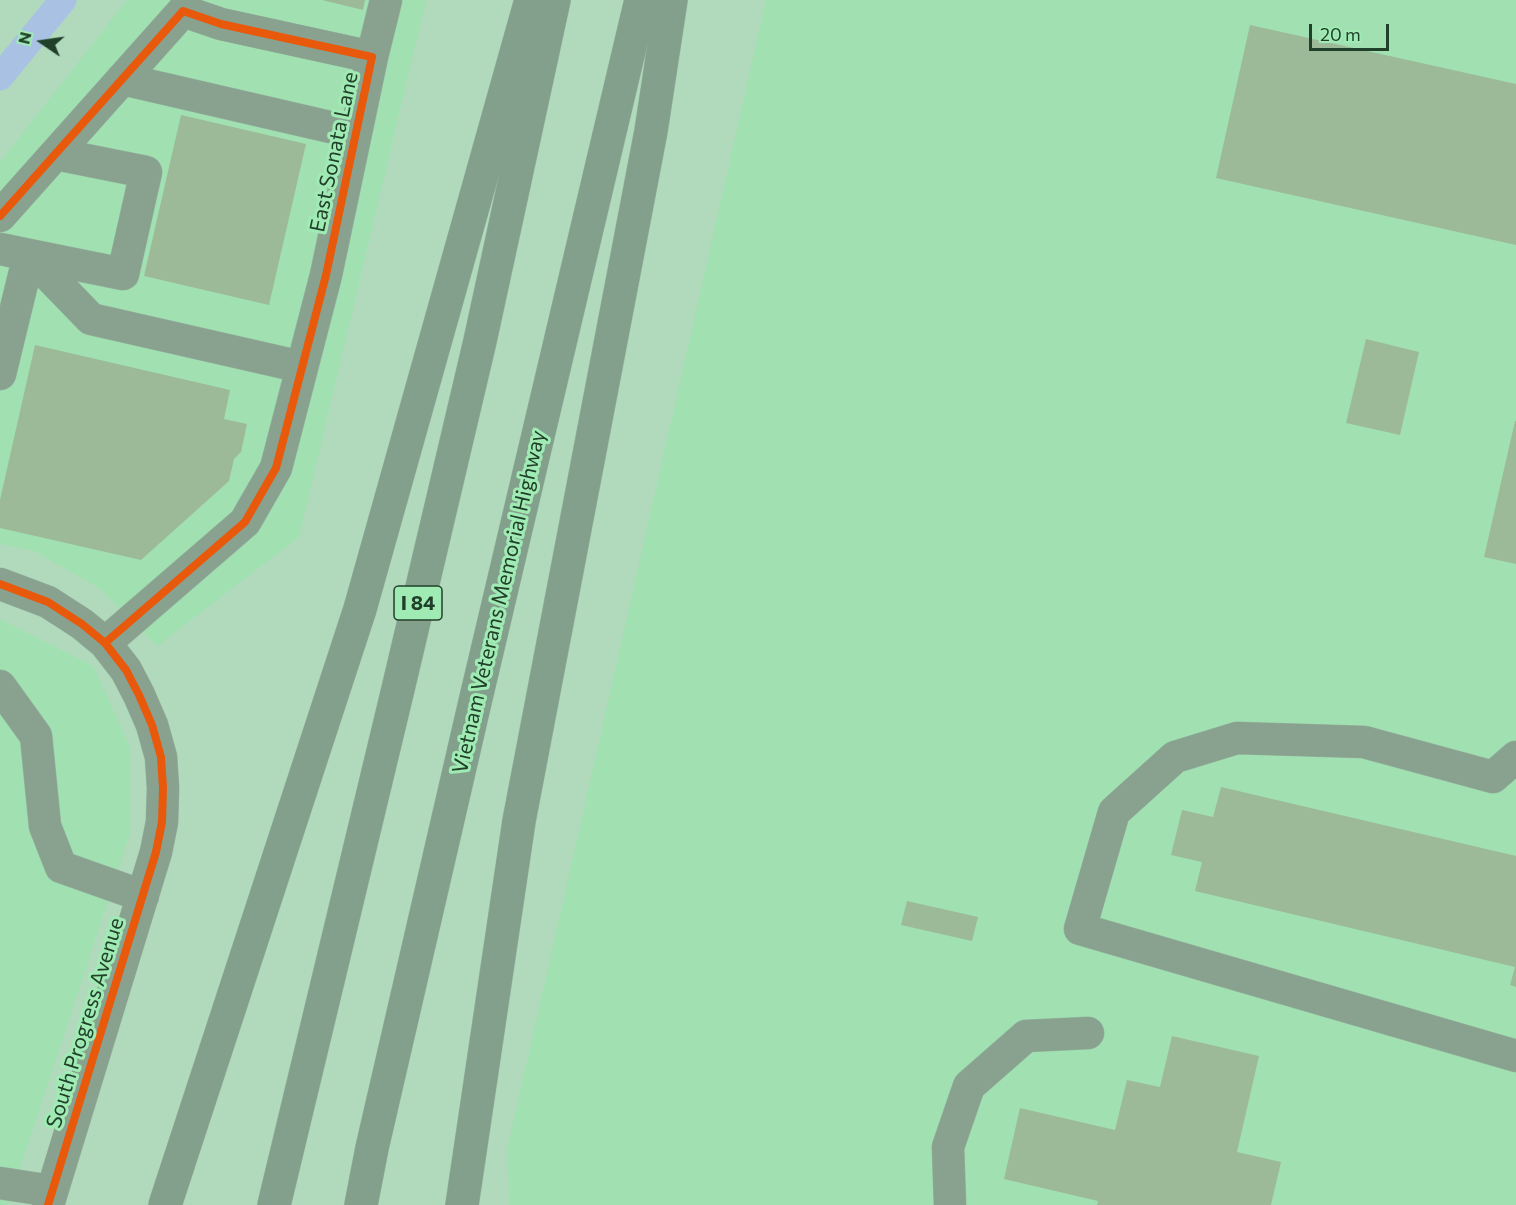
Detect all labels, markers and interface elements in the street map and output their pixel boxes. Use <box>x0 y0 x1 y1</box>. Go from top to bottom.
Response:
north arrow <box>12 12 72 72</box>
scale bar <box>1312 12 1392 50</box>
text: 20 m <box>1320 23 1361 45</box>
text: N <box>13 30 35 46</box>
street label: East Sonata Lane <box>305 70 363 234</box>
street label: Vietnam Veterans Memorial Highway <box>447 428 551 776</box>
road number: I 84 <box>394 586 442 620</box>
street label: South Progress Avenue <box>41 915 129 1131</box>

